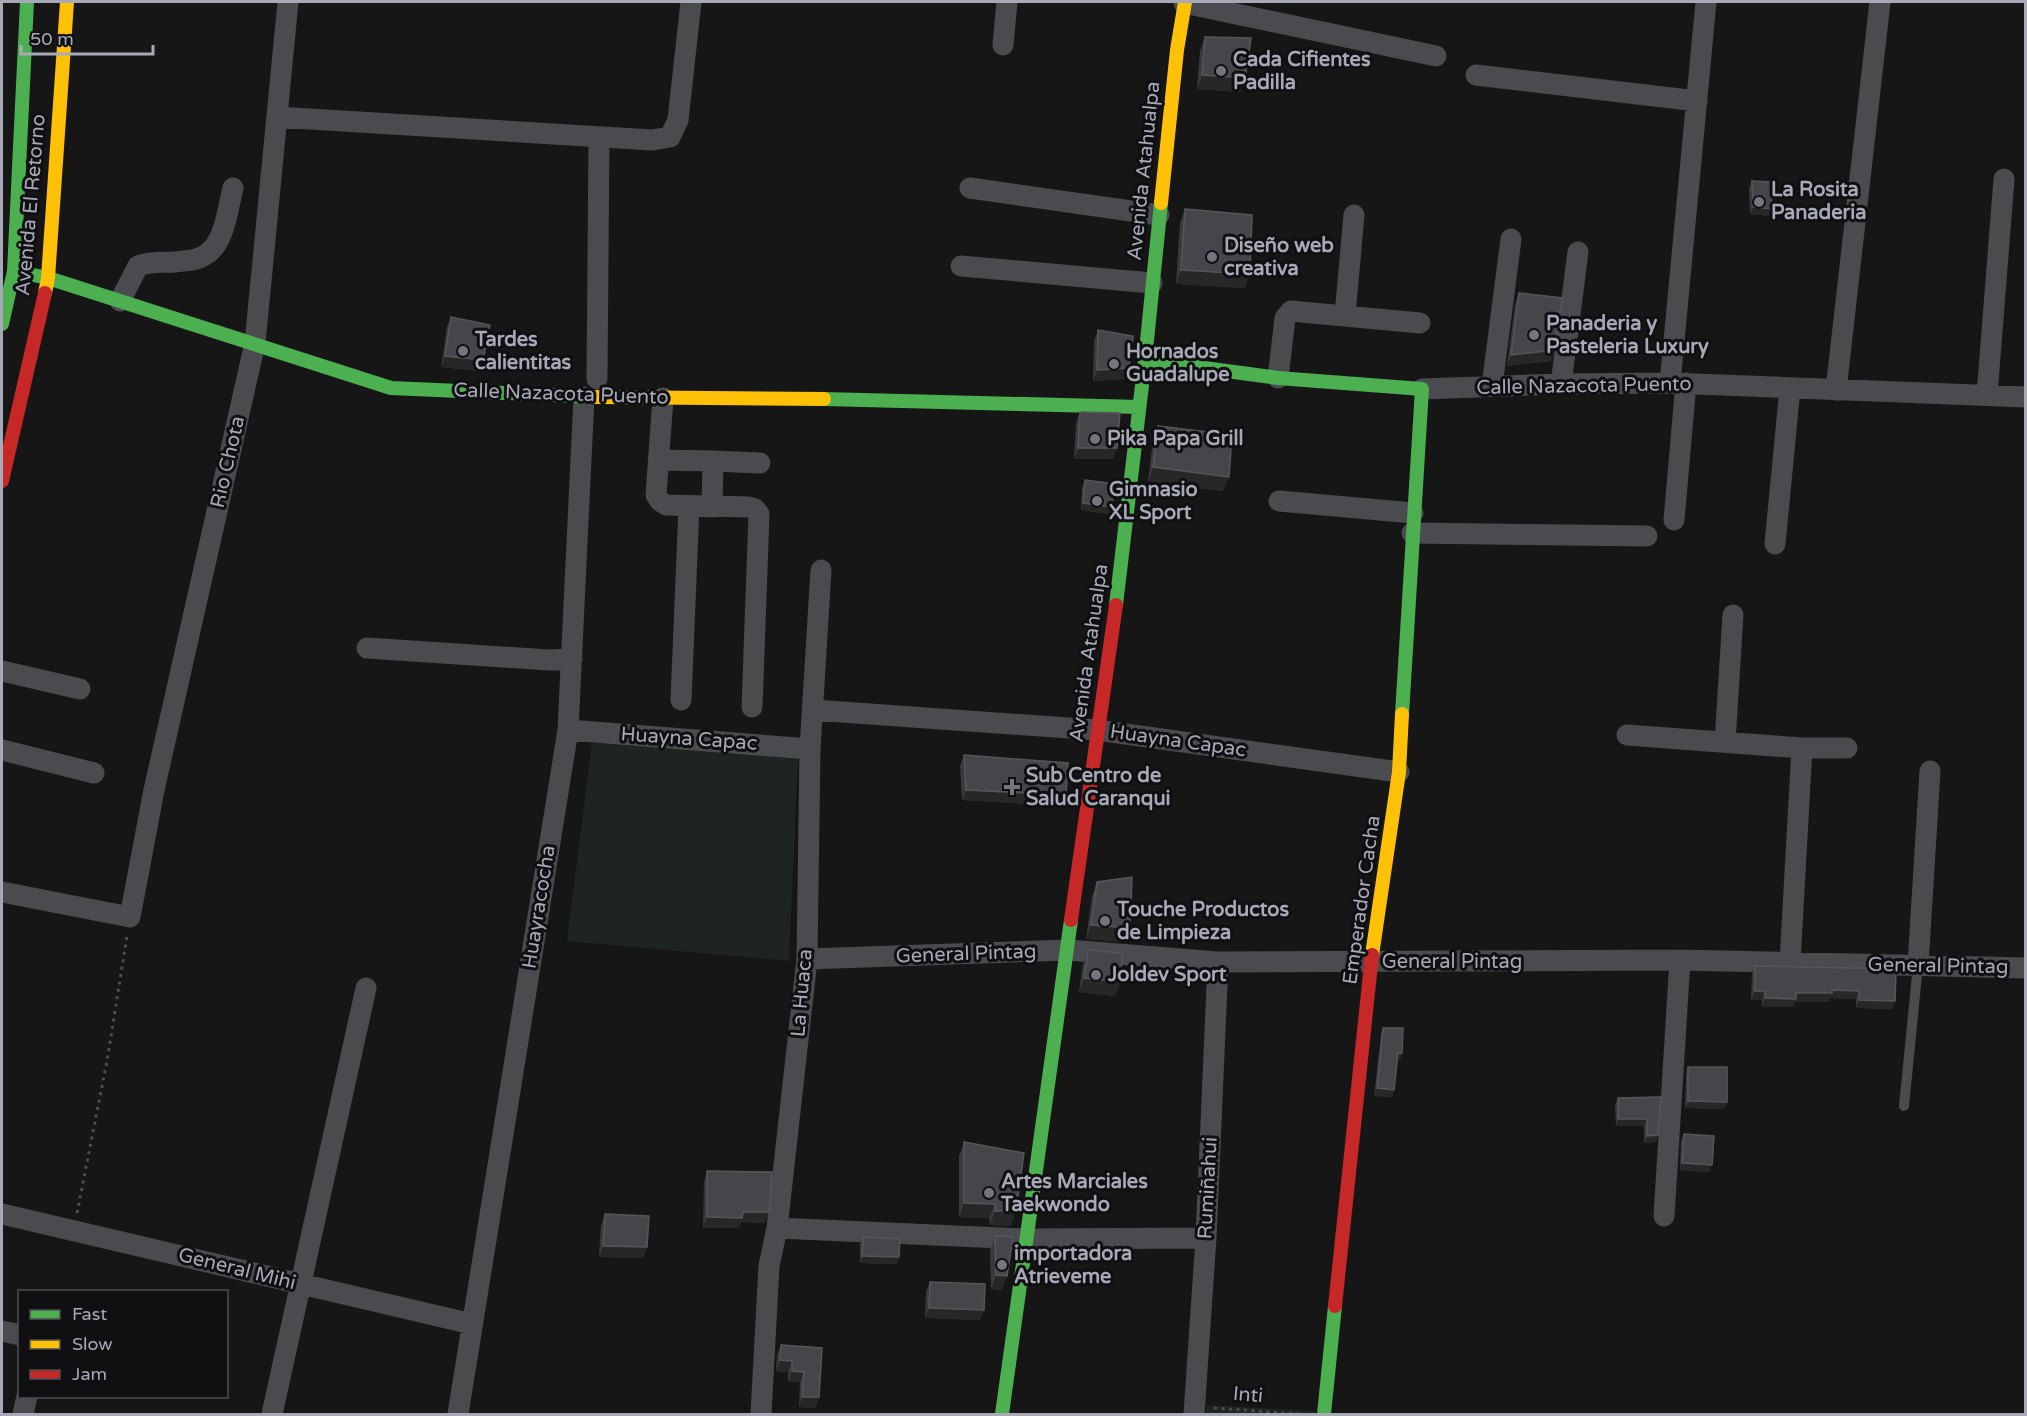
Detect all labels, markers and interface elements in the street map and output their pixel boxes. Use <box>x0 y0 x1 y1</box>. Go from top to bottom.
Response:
scale bar <box>21 18 153 56</box>
text: 50 m <box>30 28 74 50</box>
place label: Cada Cifientes Padilla <box>1233 48 1371 95</box>
marker: Cada Cifientes Padilla <box>1214 64 1228 78</box>
street label: Avenida Atahualpa <box>1123 80 1165 262</box>
street label: Avenida El Retorno <box>11 113 51 297</box>
place label: La Rosita Panaderia <box>1771 178 1866 225</box>
marker: La Rosita Panaderia <box>1752 195 1766 209</box>
place label: Diseño web creativa <box>1224 234 1334 281</box>
marker: Diseño web creativa <box>1205 250 1219 264</box>
place label: Panaderia y Pasteleria Luxury <box>1546 312 1709 359</box>
place label: Tardes calientitas <box>474 328 572 375</box>
marker: Panaderia y Pasteleria Luxury <box>1527 328 1541 342</box>
place label: Hornados Guadalupe <box>1126 340 1230 387</box>
marker: Tardes calientitas <box>456 344 470 358</box>
marker: Hornados Guadalupe <box>1107 357 1121 371</box>
street label: Calle Nazacota Puento <box>1476 372 1692 400</box>
street label: Calle Nazacota Puento <box>453 378 669 410</box>
street label: Rio Chota <box>206 414 250 510</box>
place label: Pika Papa Grill <box>1107 427 1243 451</box>
marker: Pika Papa Grill <box>1088 432 1102 446</box>
place label: Gimnasio XL Sport <box>1109 478 1198 525</box>
marker: Gimnasio XL Sport <box>1090 494 1104 508</box>
street label: Avenida Atahualpa <box>1065 562 1113 744</box>
street label: Huayna Capac <box>1108 720 1248 762</box>
street label: Huayna Capac <box>620 722 758 756</box>
place label: Sub Centro de Salud Caranqui <box>1026 764 1171 811</box>
marker: Sub Centro de Salud Caranqui <box>1003 778 1021 796</box>
street label: Emperador Cacha <box>1338 814 1386 986</box>
street label: Huayracocha <box>517 844 561 970</box>
place label: Touche Productos de Limpieza <box>1116 898 1290 945</box>
marker: Touche Productos de Limpieza <box>1098 914 1112 928</box>
street label: General Pintag <box>895 940 1037 968</box>
street label: La Huaca <box>786 948 818 1038</box>
street label: General Pintag <box>1382 950 1522 974</box>
street label: General Pintag <box>1867 953 2009 979</box>
place label: Joldev Sport <box>1107 963 1227 987</box>
marker: Joldev Sport <box>1089 968 1103 982</box>
street label: Rumiñahui <box>1193 1136 1223 1240</box>
place label: Artes Marciales Taekwondo <box>1000 1170 1148 1217</box>
marker: Artes Marciales Taekwondo <box>982 1186 996 1200</box>
place label: importadora Atrieveme <box>1014 1242 1132 1289</box>
street label: General Mihi <box>176 1243 298 1295</box>
marker: importadora Atrieveme <box>995 1258 1009 1272</box>
legend <box>18 1290 228 1398</box>
text: Fast <box>72 1303 107 1325</box>
text: Slow <box>72 1333 113 1355</box>
text: Jam <box>72 1363 107 1385</box>
street label: Inti <box>1232 1382 1264 1408</box>

